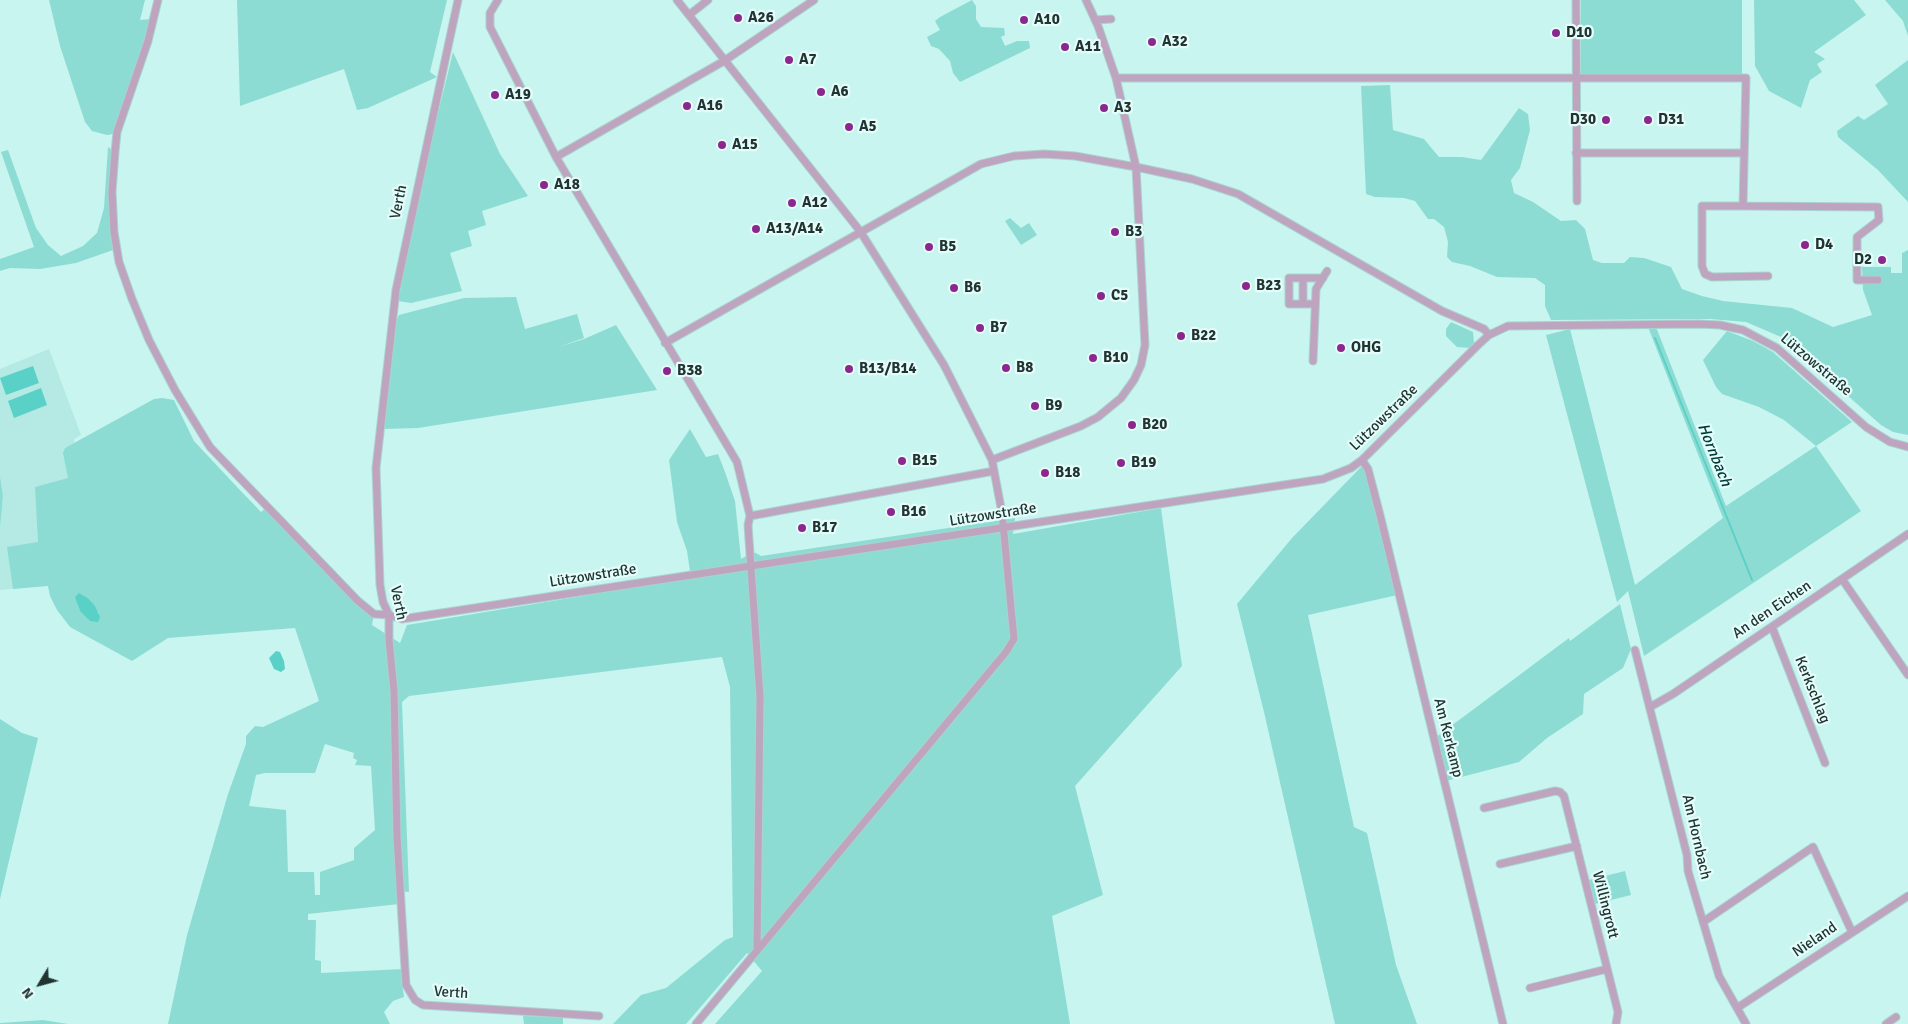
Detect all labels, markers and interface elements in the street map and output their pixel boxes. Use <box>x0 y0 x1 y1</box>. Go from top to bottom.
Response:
place label: A26 <box>748 9 774 27</box>
place label: A10 <box>1034 11 1060 29</box>
marker: A26 <box>732 12 744 24</box>
marker: A10 <box>1018 14 1030 26</box>
place label: D10 <box>1566 24 1592 42</box>
marker: D10 <box>1550 27 1562 39</box>
place label: A32 <box>1162 33 1188 51</box>
marker: A32 <box>1146 36 1158 48</box>
place label: A11 <box>1075 38 1101 56</box>
marker: A11 <box>1059 41 1071 53</box>
place label: A7 <box>799 51 817 69</box>
marker: A7 <box>783 54 795 66</box>
place label: A6 <box>831 83 849 101</box>
place label: A19 <box>505 86 531 104</box>
marker: A6 <box>815 86 827 98</box>
marker: A19 <box>489 89 501 101</box>
place label: A16 <box>697 97 723 115</box>
place label: A3 <box>1114 99 1132 117</box>
marker: A16 <box>681 100 693 112</box>
marker: A3 <box>1098 102 1110 114</box>
place label: D30 <box>1570 111 1596 129</box>
place label: D31 <box>1658 111 1684 129</box>
marker: D30 <box>1600 114 1612 126</box>
marker: D31 <box>1642 114 1654 126</box>
place label: A5 <box>859 118 877 136</box>
marker: A5 <box>843 121 855 133</box>
place label: A15 <box>732 136 758 154</box>
marker: A15 <box>716 139 728 151</box>
place label: A18 <box>554 176 580 194</box>
marker: A18 <box>538 179 550 191</box>
street label: Verth <box>387 183 411 221</box>
place label: A12 <box>802 194 828 212</box>
marker: A12 <box>786 197 798 209</box>
place label: A13/A14 <box>766 220 823 238</box>
marker: A13/A14 <box>750 223 762 235</box>
place label: B3 <box>1125 223 1142 241</box>
marker: B3 <box>1109 226 1121 238</box>
place label: D4 <box>1815 236 1833 254</box>
place label: B5 <box>939 238 956 256</box>
marker: D4 <box>1799 239 1811 251</box>
marker: B5 <box>923 241 935 253</box>
place label: D2 <box>1854 251 1872 269</box>
marker: D2 <box>1876 254 1888 266</box>
place label: B23 <box>1256 277 1281 295</box>
place label: B6 <box>964 279 981 297</box>
marker: B23 <box>1240 280 1252 292</box>
marker: B6 <box>948 282 960 294</box>
place label: C5 <box>1111 287 1128 305</box>
marker: C5 <box>1095 290 1107 302</box>
place label: B7 <box>990 319 1007 337</box>
marker: B7 <box>974 322 986 334</box>
place label: B22 <box>1191 327 1216 345</box>
marker: B22 <box>1175 330 1187 342</box>
street label: Lützowstraße <box>1777 330 1855 400</box>
place label: OHG <box>1351 339 1381 357</box>
marker: OHG <box>1335 342 1347 354</box>
place label: B10 <box>1103 349 1128 367</box>
marker: B10 <box>1087 352 1099 364</box>
place label: B8 <box>1016 359 1033 377</box>
place label: B13/B14 <box>859 360 917 378</box>
place label: B38 <box>677 362 702 380</box>
marker: B8 <box>1000 362 1012 374</box>
marker: B13/B14 <box>843 363 855 375</box>
marker: B38 <box>661 365 673 377</box>
street label: Lützowstraße <box>1346 381 1422 455</box>
place label: B9 <box>1045 397 1062 415</box>
marker: B9 <box>1029 400 1041 412</box>
place label: B20 <box>1142 416 1167 434</box>
marker: B20 <box>1126 419 1138 431</box>
water label: Hornbach <box>1693 421 1735 489</box>
place label: B15 <box>912 452 937 470</box>
place label: B19 <box>1131 454 1156 472</box>
marker: B15 <box>896 455 908 467</box>
marker: B19 <box>1115 457 1127 469</box>
place label: B18 <box>1055 464 1080 482</box>
marker: B18 <box>1039 467 1051 479</box>
street label: Lützowstraße <box>948 499 1038 531</box>
place label: B16 <box>901 503 926 521</box>
marker: B16 <box>885 506 897 518</box>
place label: B17 <box>812 519 837 537</box>
marker: B17 <box>796 522 808 534</box>
street label: Lützowstraße <box>548 560 638 592</box>
street label: An den Eichen <box>1729 577 1815 643</box>
street label: Verth <box>386 584 410 622</box>
street label: Kerkschlag <box>1790 654 1834 726</box>
street label: Am Kerkamp <box>1429 696 1467 780</box>
street label: Am Hornbach <box>1677 793 1715 881</box>
street label: Willingrott <box>1588 869 1622 941</box>
street label: Nieland <box>1789 919 1841 961</box>
north arrow <box>15 959 65 1009</box>
street label: Verth <box>433 983 469 1003</box>
text: N <box>18 984 37 1002</box>

